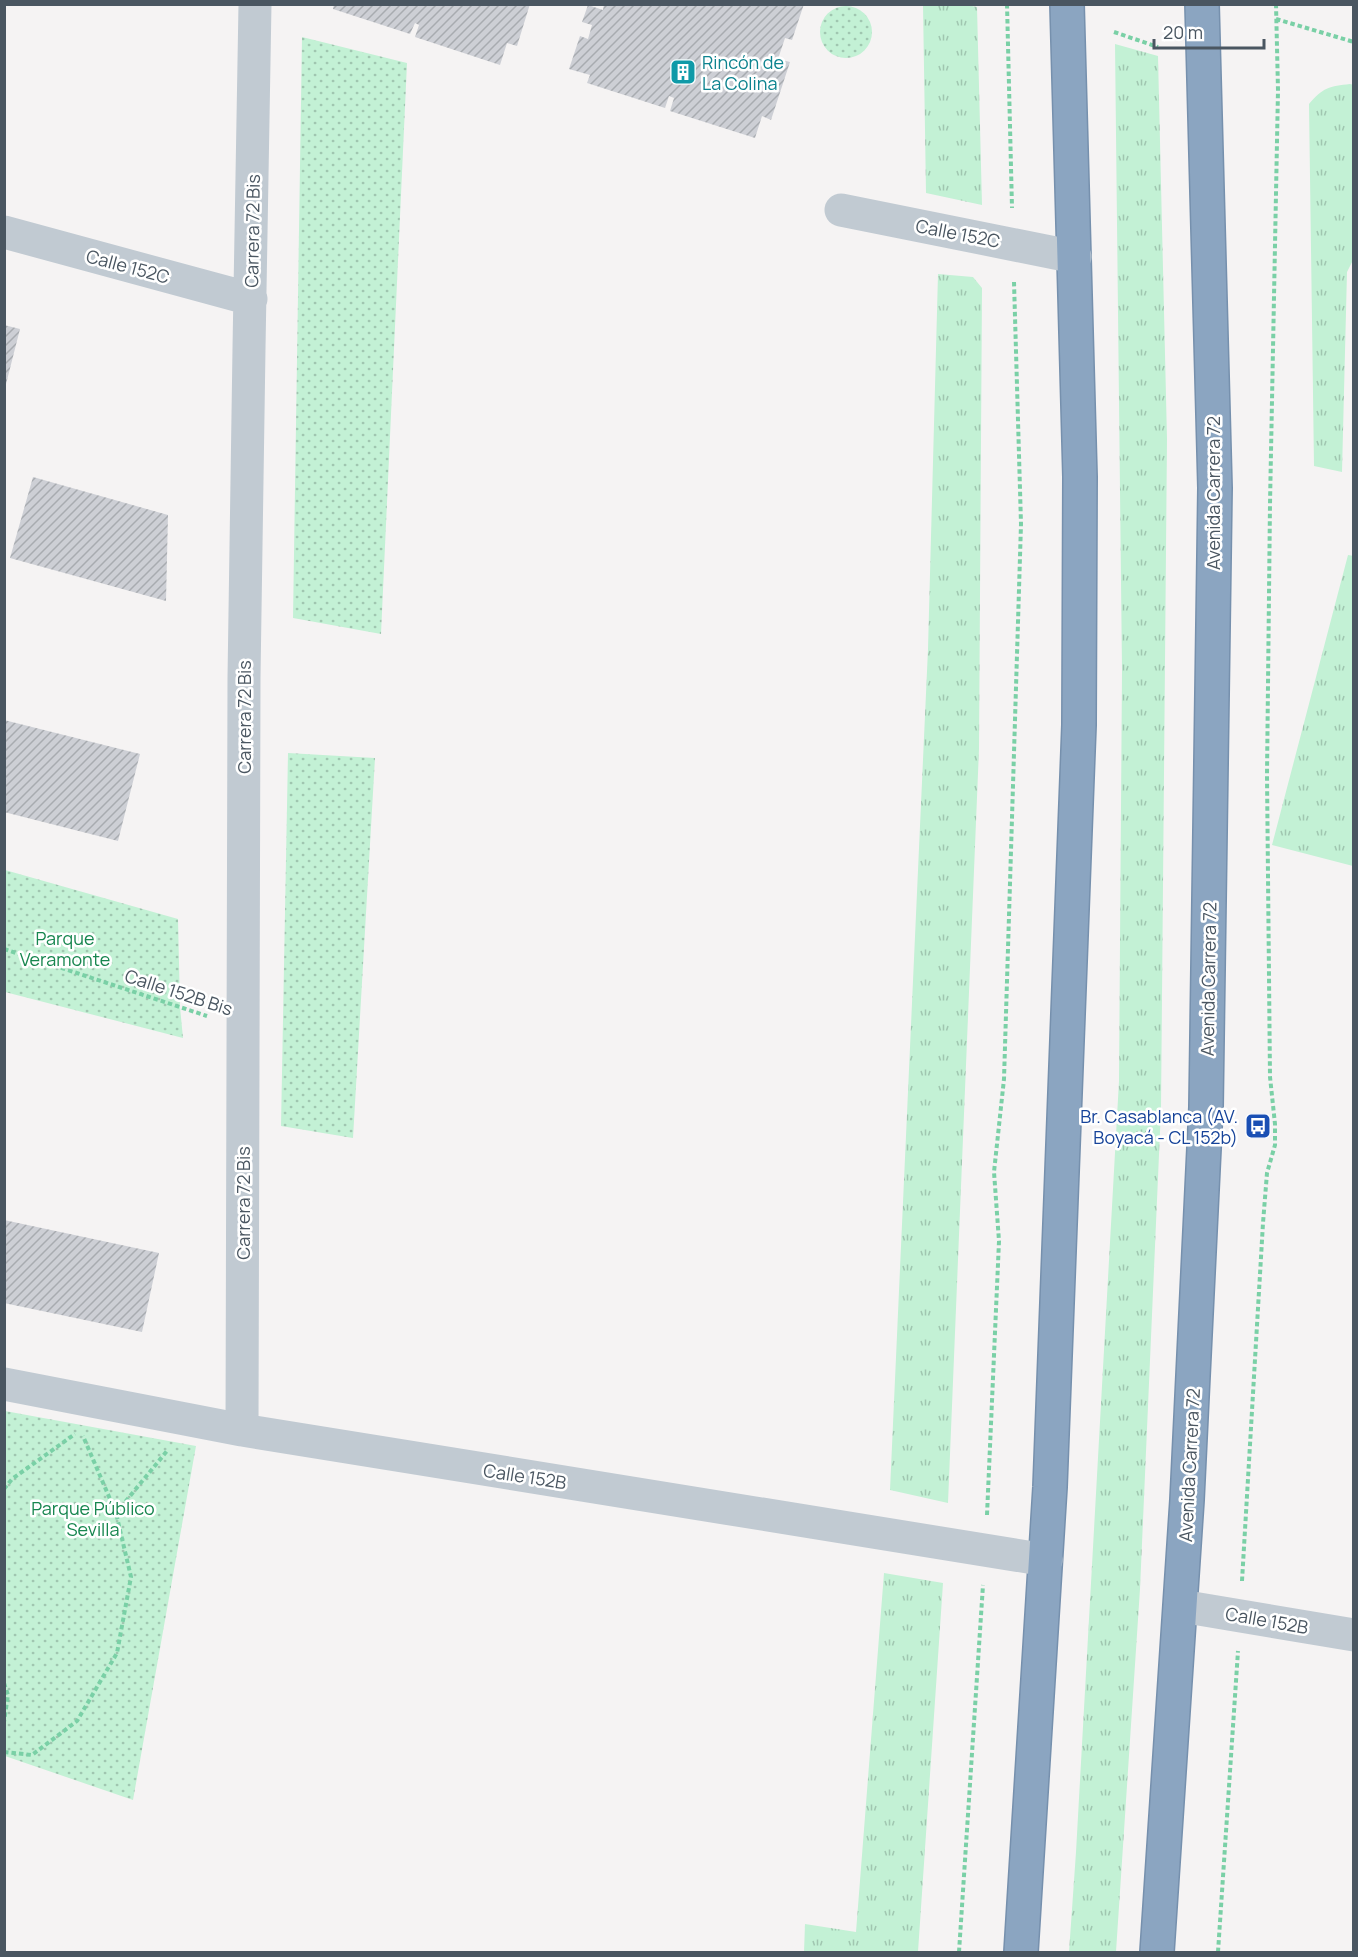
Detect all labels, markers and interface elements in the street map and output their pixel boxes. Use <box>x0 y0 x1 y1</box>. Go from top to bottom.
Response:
scale bar <box>1154 12 1264 50</box>
text: 20 m <box>1163 20 1203 44</box>
place label: Rincón de La Colina <box>702 50 784 95</box>
building icon: Rincón de La Colina <box>668 57 698 87</box>
street label: Carrera 72 Bis <box>239 174 265 288</box>
street label: Calle 152C <box>914 213 1002 253</box>
street label: Calle 152C <box>84 243 172 289</box>
street label: Avenida Carrera 72 <box>1201 416 1225 570</box>
street label: Carrera 72 Bis <box>232 660 256 774</box>
street label: Avenida Carrera 72 <box>1195 902 1221 1056</box>
park label: Parque Veramonte <box>20 926 110 971</box>
street label: Calle 152B Bis <box>122 963 236 1021</box>
place label: Br. Casablanca (AV. Boyacá - CL 152b) <box>1080 1104 1238 1149</box>
bus stop icon: Br. Casablanca (AV. Boyacá - CL 152b) <box>1243 1111 1273 1141</box>
street label: Carrera 72 Bis <box>231 1146 255 1260</box>
street label: Avenida Carrera 72 <box>1173 1387 1205 1543</box>
street label: Calle 152B <box>482 1458 568 1494</box>
park label: Parque Público Sevilla <box>31 1496 155 1541</box>
street label: Calle 152B <box>1224 1601 1310 1639</box>

